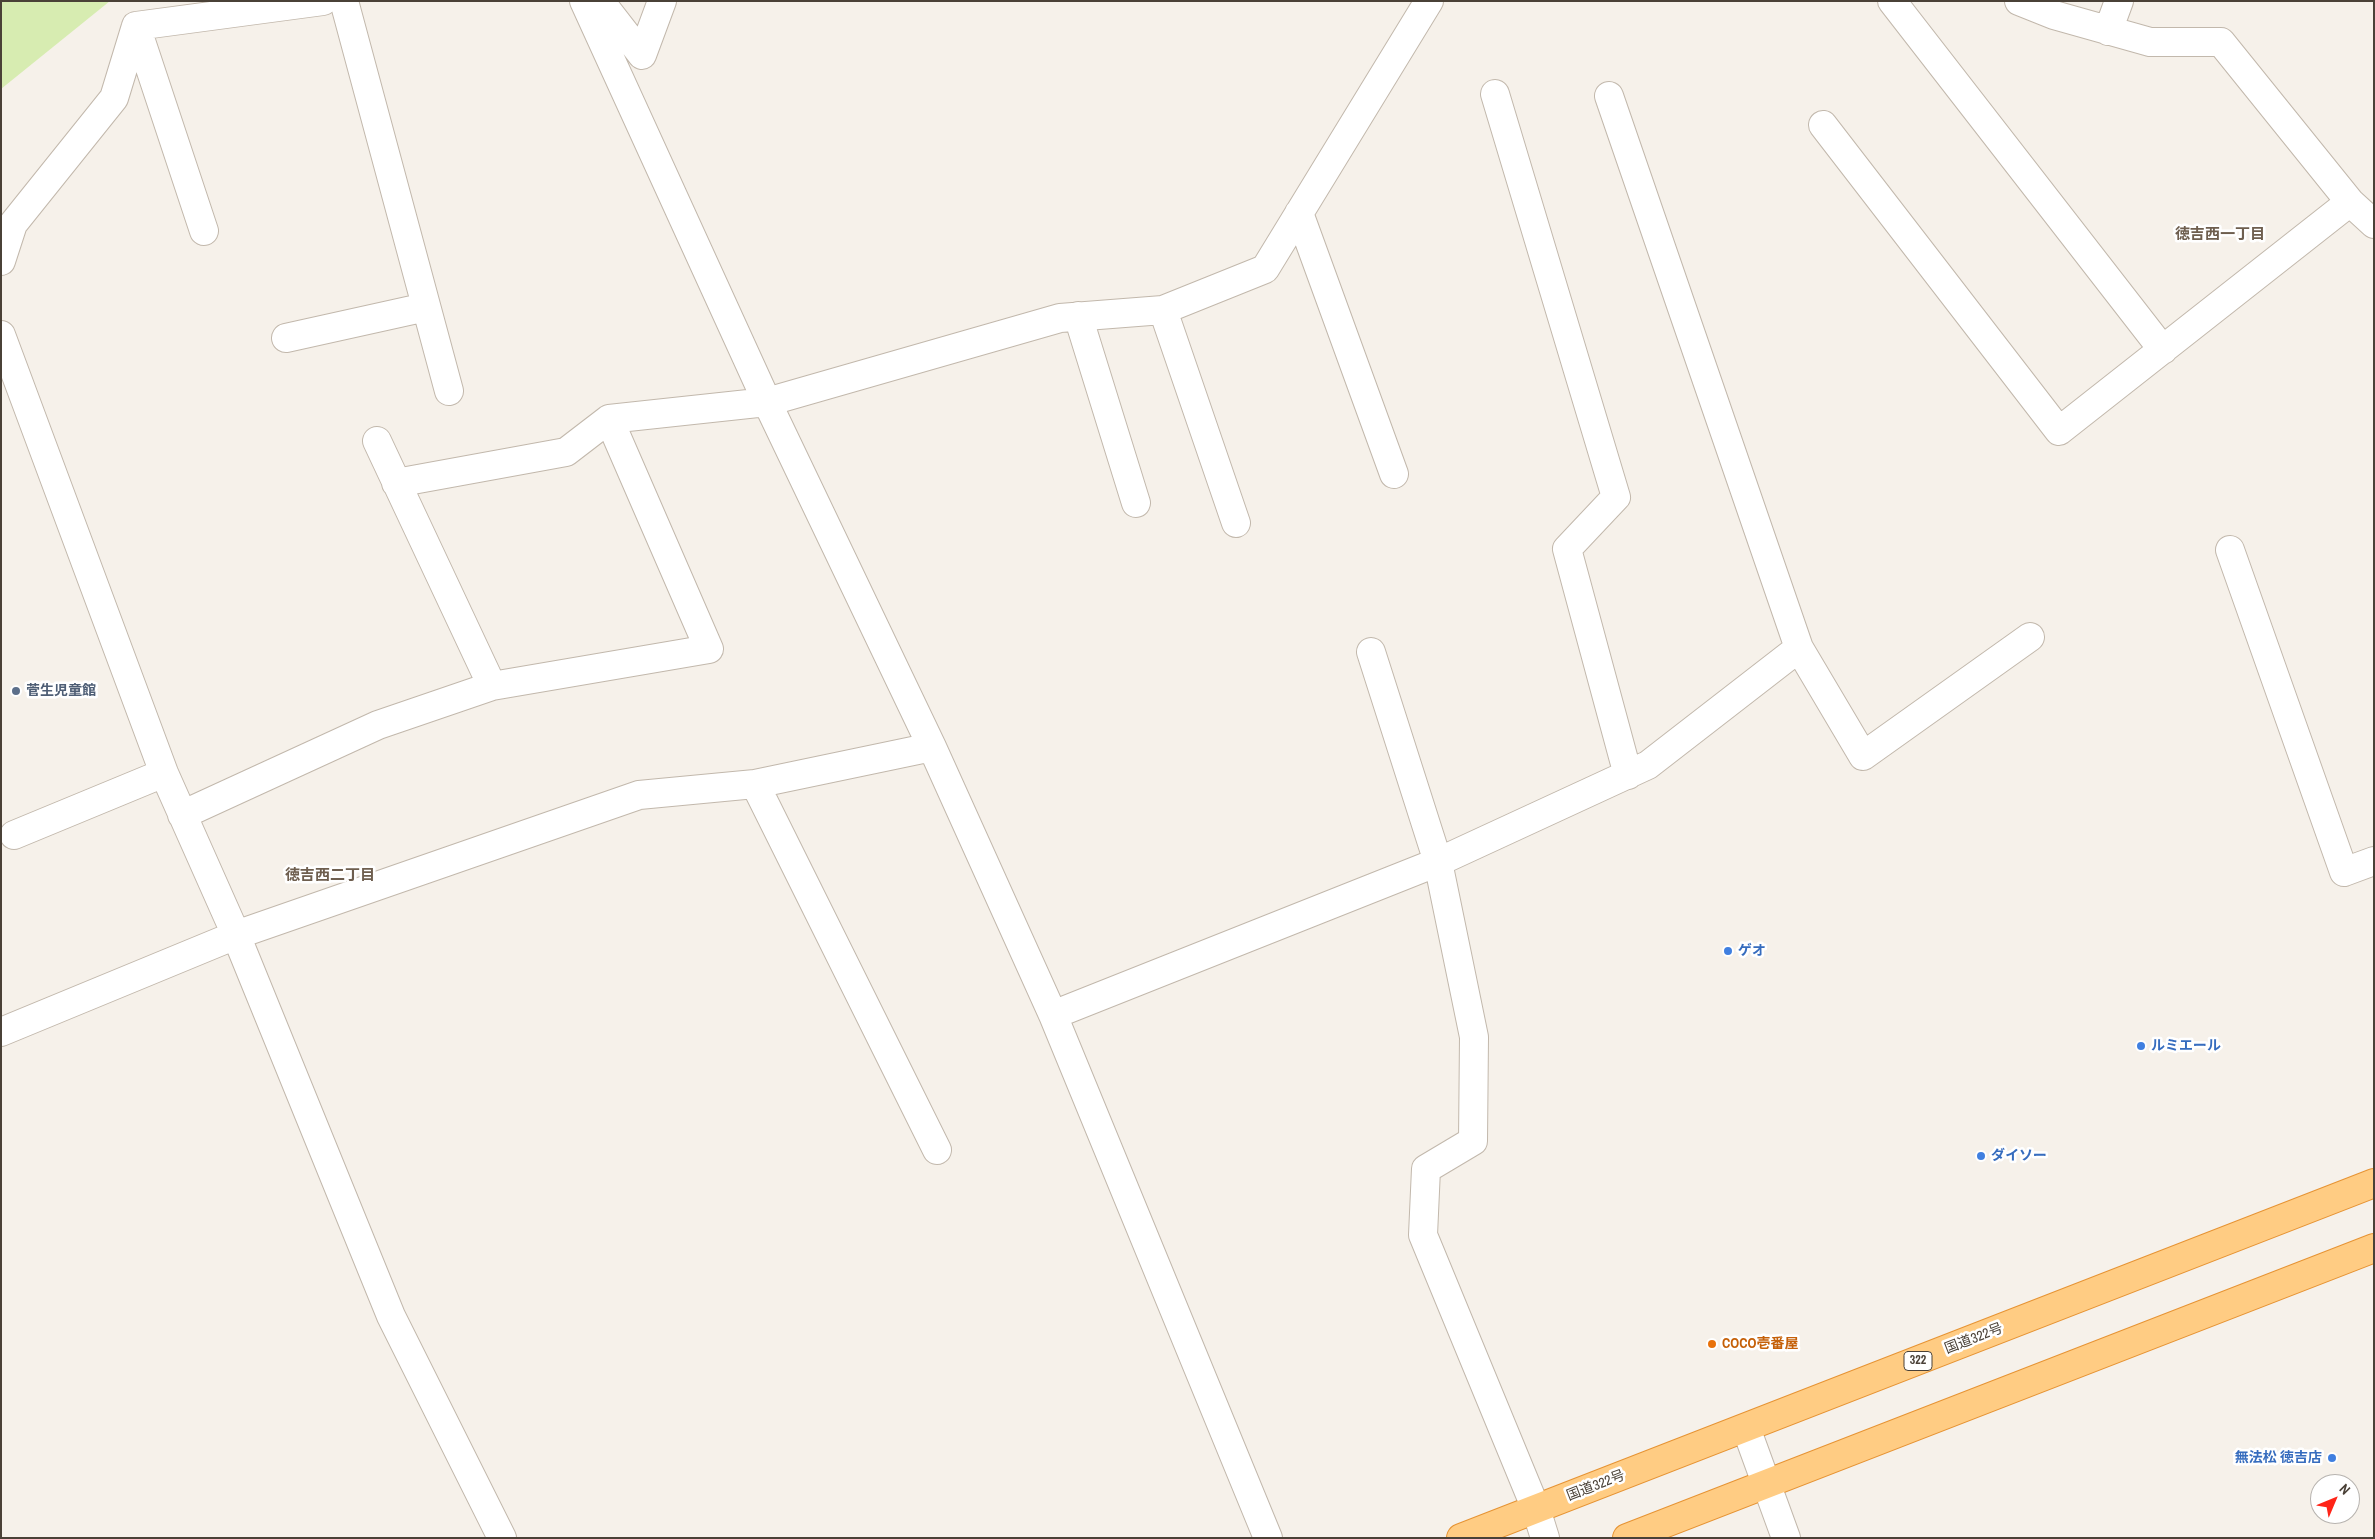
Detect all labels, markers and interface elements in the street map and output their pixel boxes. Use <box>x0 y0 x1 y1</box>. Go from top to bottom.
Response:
district label: 徳吉西一丁目 <box>2175 226 2265 244</box>
place label: 菅生児童館 <box>26 683 96 699</box>
marker: 菅生児童館 <box>10 685 22 697</box>
district label: 徳吉西二丁目 <box>285 867 375 885</box>
place label: ゲオ <box>1738 943 1766 959</box>
marker: ゲオ <box>1722 945 1734 957</box>
place label: ルミエール <box>2151 1038 2221 1054</box>
marker: ルミエール <box>2135 1040 2147 1052</box>
place label: ダイソー <box>1991 1148 2047 1164</box>
marker: ダイソー <box>1975 1150 1987 1162</box>
street label: 国道322号 <box>1942 1320 2006 1358</box>
place label: COCO壱番屋 <box>1722 1336 1798 1352</box>
marker: COCO壱番屋 <box>1706 1338 1718 1350</box>
road number: 322 <box>1904 1352 1932 1370</box>
place label: 無法松 徳吉店 <box>2235 1450 2322 1466</box>
marker: 無法松 徳吉店 <box>2326 1452 2338 1464</box>
street label: 国道322号 <box>1564 1467 1628 1505</box>
north arrow <box>2310 1474 2360 1524</box>
text: N <box>2336 1480 2354 1498</box>

